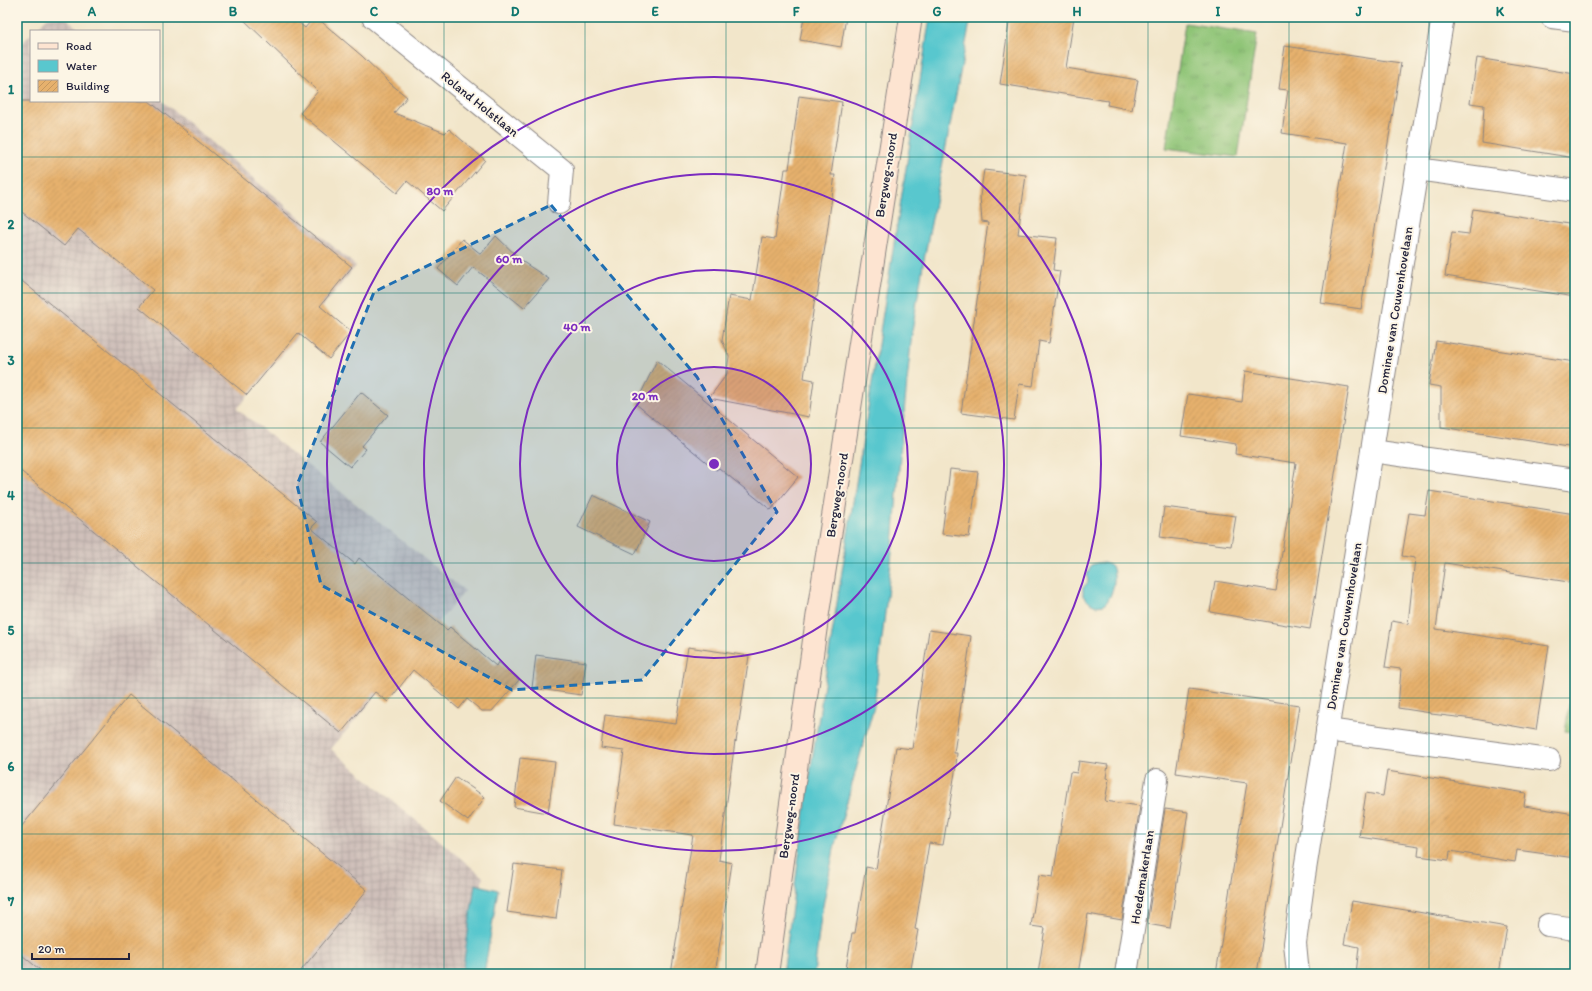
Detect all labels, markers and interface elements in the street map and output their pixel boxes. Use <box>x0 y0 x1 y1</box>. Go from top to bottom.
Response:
text: A <box>87 4 97 19</box>
text: B <box>229 4 238 19</box>
text: C <box>370 4 379 19</box>
text: D <box>511 4 520 19</box>
text: E <box>651 4 659 19</box>
text: F <box>793 4 800 19</box>
text: G <box>933 4 942 19</box>
text: H <box>1073 4 1082 19</box>
text: I <box>1216 4 1221 19</box>
text: J <box>1355 4 1363 19</box>
text: K <box>1496 4 1505 19</box>
legend <box>30 30 160 102</box>
text: Road <box>66 39 92 53</box>
text: Water <box>66 59 97 73</box>
street label: Roland Holstlaan <box>438 68 522 140</box>
text: Building <box>66 79 110 93</box>
text: 1 <box>8 82 14 97</box>
street label: Bergweg-noord <box>872 131 900 219</box>
text: 80 m <box>427 184 454 198</box>
text: 2 <box>8 217 15 232</box>
street label: Dominee van Couwenhovelaan <box>1374 225 1416 395</box>
text: 60 m <box>496 252 523 266</box>
text: 40 m <box>563 320 592 334</box>
text: 3 <box>7 353 15 368</box>
text: 20 m <box>632 389 659 403</box>
street label: Bergweg-noord <box>823 451 851 539</box>
centre of rings <box>707 457 721 471</box>
text: 4 <box>7 488 15 503</box>
street label: Dominee van Couwenhovelaan <box>1323 541 1365 711</box>
text: 5 <box>8 623 15 638</box>
text: 6 <box>8 759 15 774</box>
street label: Bergweg-noord <box>776 772 802 860</box>
street label: Hoedemakerlaan <box>1127 828 1157 925</box>
text: 7 <box>7 894 15 909</box>
scale bar <box>32 935 129 961</box>
text: 20 m <box>38 942 65 956</box>

